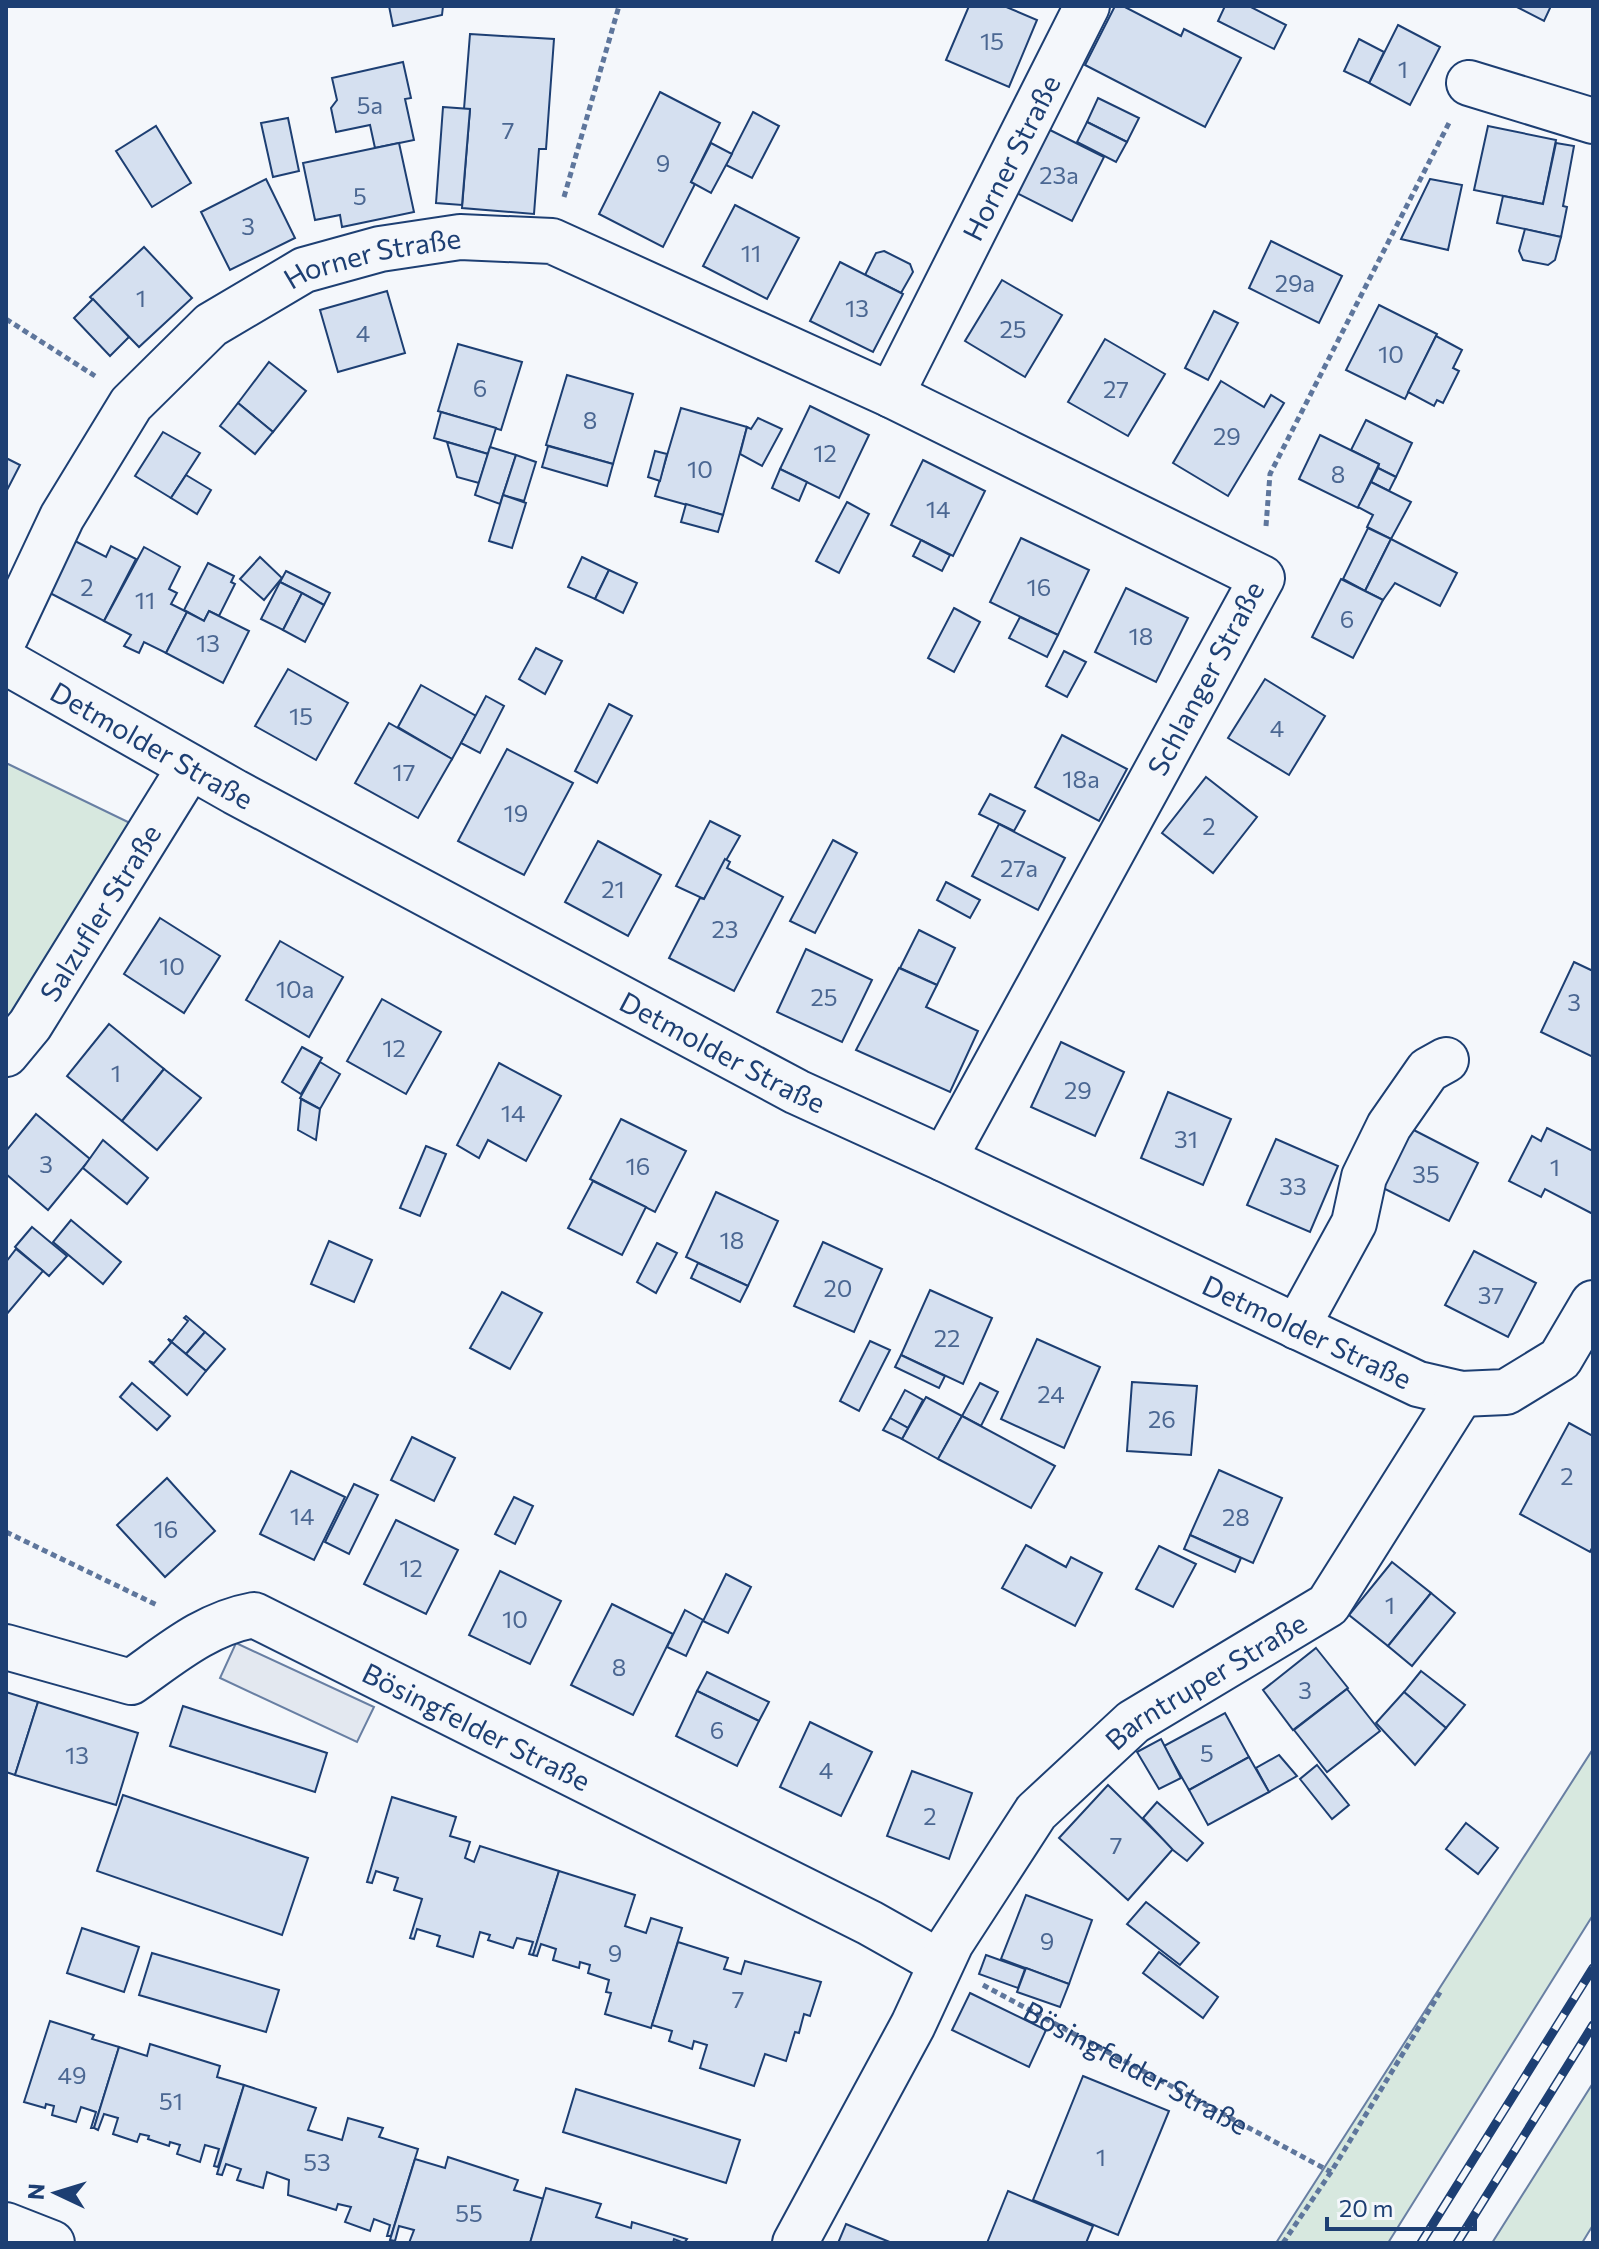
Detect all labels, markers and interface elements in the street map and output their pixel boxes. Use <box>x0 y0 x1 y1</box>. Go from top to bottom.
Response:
house number: 15 <box>980 26 1004 55</box>
house number: 1 <box>1398 54 1408 83</box>
street label: Horner Straße <box>955 69 1067 246</box>
house number: 5a <box>357 90 383 119</box>
house number: 7 <box>502 115 514 144</box>
house number: 9 <box>656 148 670 177</box>
house number: 23a <box>1039 160 1079 189</box>
house number: 5 <box>353 181 367 210</box>
house number: 3 <box>241 211 255 240</box>
street label: Horner Straße <box>277 220 463 295</box>
house number: 11 <box>741 238 761 267</box>
house number: 29a <box>1275 268 1315 297</box>
house number: 1 <box>136 283 146 312</box>
house number: 13 <box>845 293 869 322</box>
house number: 25 <box>999 314 1027 343</box>
house number: 4 <box>356 318 370 347</box>
house number: 10 <box>1378 339 1404 368</box>
house number: 6 <box>473 373 487 402</box>
house number: 27 <box>1103 374 1129 403</box>
house number: 8 <box>583 405 597 434</box>
house number: 29 <box>1213 421 1241 450</box>
house number: 12 <box>813 438 837 467</box>
house number: 10 <box>687 454 713 483</box>
house number: 8 <box>1331 459 1345 488</box>
house number: 14 <box>926 494 950 523</box>
house number: 2 <box>80 572 94 601</box>
house number: 16 <box>1027 572 1051 601</box>
street label: Schlanger Straße <box>1139 575 1271 781</box>
house number: 11 <box>135 585 155 614</box>
house number: 6 <box>1340 604 1354 633</box>
house number: 18 <box>1129 621 1153 650</box>
house number: 13 <box>196 628 220 657</box>
street label: Detmolder Straße <box>45 674 259 816</box>
house number: 15 <box>289 701 313 730</box>
house number: 4 <box>1270 713 1284 742</box>
house number: 17 <box>393 757 415 786</box>
house number: 18a <box>1062 764 1100 793</box>
house number: 19 <box>504 798 528 827</box>
house number: 2 <box>1202 811 1216 840</box>
street label: Salzufler Straße <box>32 818 168 1007</box>
house number: 27a <box>1000 853 1038 882</box>
house number: 21 <box>601 874 625 903</box>
house number: 23 <box>711 914 739 943</box>
house number: 10 <box>159 951 185 980</box>
house number: 10a <box>276 974 314 1003</box>
house number: 25 <box>810 982 838 1011</box>
street label: Detmolder Straße <box>614 984 831 1120</box>
house number: 3 <box>1567 987 1581 1016</box>
house number: 12 <box>382 1033 406 1062</box>
house number: 1 <box>111 1058 121 1087</box>
house number: 29 <box>1064 1075 1092 1104</box>
house number: 14 <box>501 1098 525 1127</box>
house number: 31 <box>1174 1124 1198 1153</box>
house number: 3 <box>39 1149 53 1178</box>
house number: 16 <box>626 1151 650 1180</box>
house number: 1 <box>1550 1152 1560 1181</box>
house number: 35 <box>1412 1159 1440 1188</box>
house number: 33 <box>1279 1171 1307 1200</box>
house number: 18 <box>720 1225 744 1254</box>
street label: Detmolder Straße <box>1197 1267 1417 1396</box>
house number: 20 <box>824 1273 852 1302</box>
house number: 37 <box>1478 1280 1504 1309</box>
house number: 22 <box>934 1323 960 1352</box>
house number: 24 <box>1037 1379 1065 1408</box>
house number: 26 <box>1148 1404 1176 1433</box>
house number: 2 <box>1560 1461 1574 1490</box>
house number: 14 <box>290 1501 314 1530</box>
house number: 28 <box>1222 1502 1250 1531</box>
house number: 16 <box>154 1514 178 1543</box>
house number: 12 <box>399 1553 423 1582</box>
house number: 1 <box>1385 1590 1395 1619</box>
house number: 10 <box>502 1604 528 1633</box>
street label: Barntruper Straße <box>1098 1605 1312 1756</box>
house number: 8 <box>612 1652 626 1681</box>
street label: Bösingfelder Straße <box>357 1655 596 1797</box>
house number: 3 <box>1298 1675 1312 1704</box>
house number: 6 <box>710 1715 724 1744</box>
house number: 5 <box>1200 1738 1214 1767</box>
house number: 13 <box>65 1740 89 1769</box>
house number: 4 <box>819 1755 833 1784</box>
house number: 2 <box>923 1801 937 1830</box>
house number: 7 <box>1110 1830 1122 1859</box>
house number: 9 <box>1040 1926 1054 1955</box>
house number: 9 <box>608 1938 622 1967</box>
house number: 7 <box>732 1984 744 2013</box>
street label: Bösingfelder Straße <box>1018 1993 1255 2142</box>
house number: 49 <box>58 2060 86 2089</box>
house number: 51 <box>159 2086 183 2115</box>
house number: 1 <box>1096 2142 1106 2171</box>
house number: 53 <box>303 2147 331 2176</box>
north arrow <box>16 2153 96 2233</box>
scale bar <box>1327 2181 1475 2231</box>
text: N <box>22 2182 50 2201</box>
text: 20 m <box>1339 2193 1393 2222</box>
house number: 55 <box>455 2198 483 2227</box>

